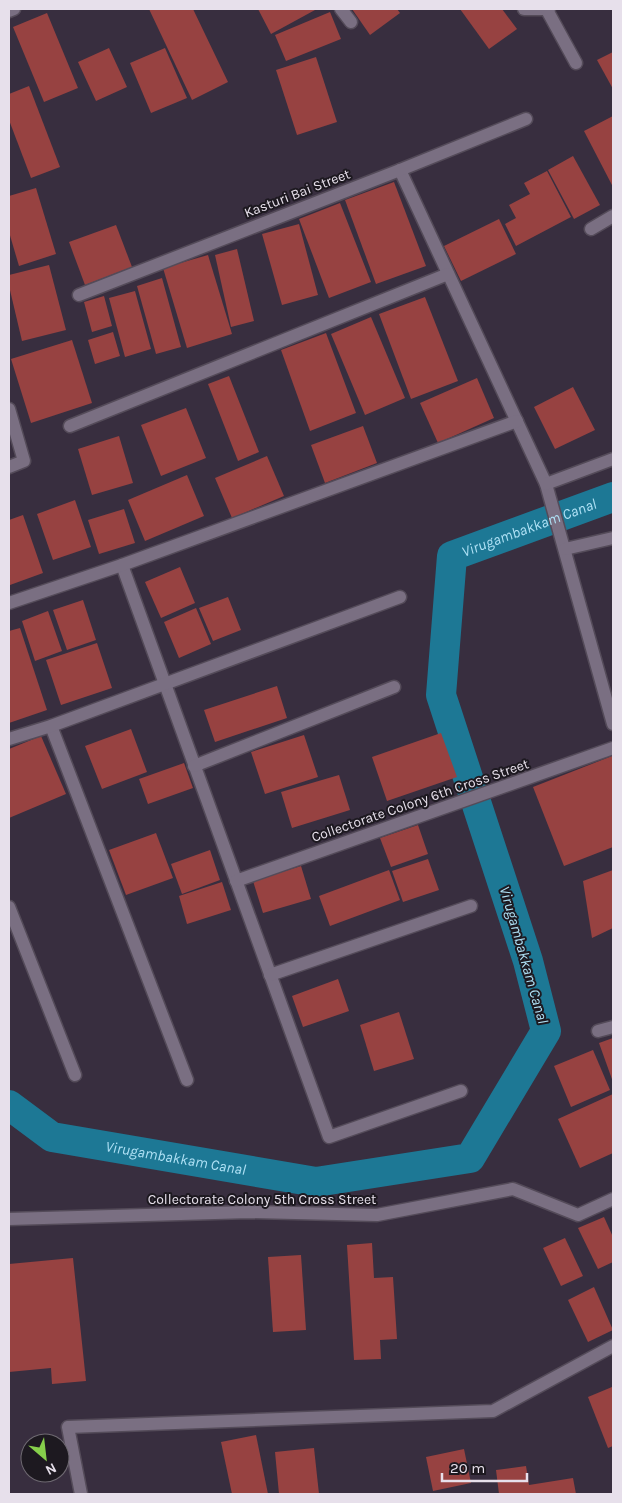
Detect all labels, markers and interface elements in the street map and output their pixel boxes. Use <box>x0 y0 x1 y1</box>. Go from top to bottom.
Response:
street label: Kasturi Bai Street <box>242 165 353 222</box>
water label: Virugambakkam Canal <box>459 495 599 561</box>
street label: Collectorate Colony 6th Cross Street <box>309 755 531 846</box>
water label: Virugambakkam Canal <box>496 884 552 1026</box>
water label: Virugambakkam Canal <box>104 1137 247 1179</box>
street label: Collectorate Colony 5th Cross Street <box>148 1191 376 1208</box>
north arrow <box>20 1433 70 1483</box>
scale bar <box>442 1450 527 1482</box>
text: N <box>42 1459 59 1479</box>
text: 20 m <box>450 1459 485 1477</box>

